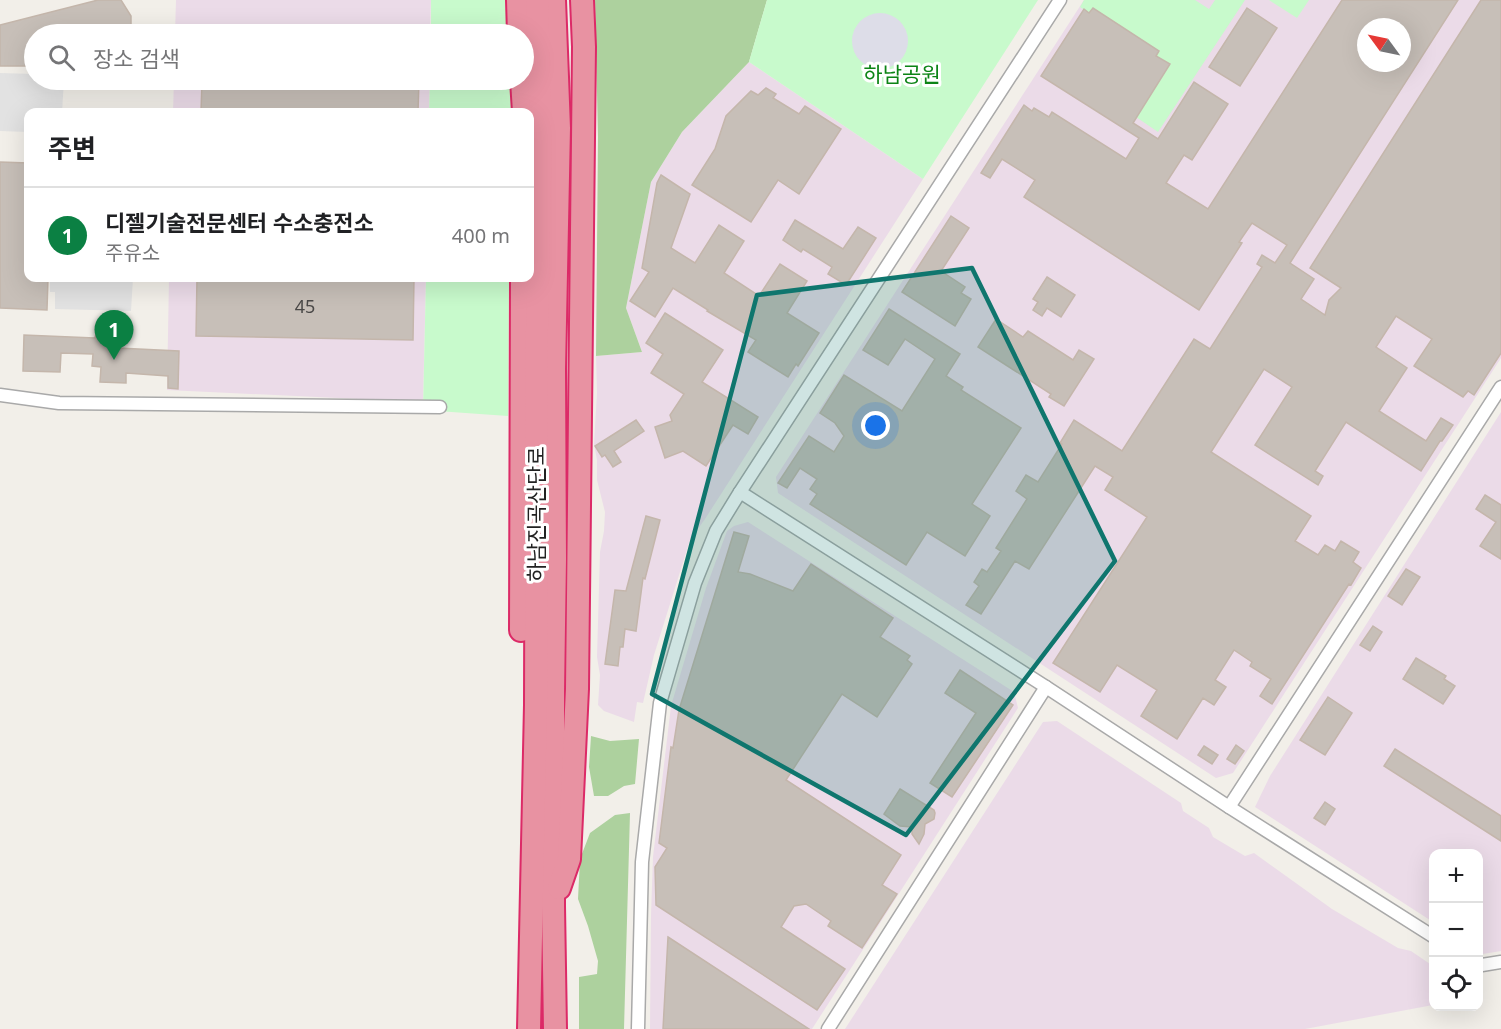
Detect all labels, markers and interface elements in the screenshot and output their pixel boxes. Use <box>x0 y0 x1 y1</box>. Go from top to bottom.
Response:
north arrow <box>1357 18 1411 72</box>
search box <box>24 24 534 90</box>
icon: search <box>45 41 78 74</box>
text: 장소 검색 <box>93 43 180 73</box>
park label: 하남공원 <box>863 60 941 88</box>
text: 주변 <box>48 130 96 166</box>
text: 디젤기술전문센터 수소충전소 <box>105 207 374 237</box>
text: 1 <box>62 222 73 249</box>
text: 400 m <box>452 222 510 249</box>
text: 주유소 <box>105 239 160 266</box>
house number: 45 <box>295 294 315 318</box>
pin: 1 <box>94 310 134 360</box>
your location <box>861 411 890 440</box>
street label: 하남진곡산단로 <box>522 446 550 582</box>
map controls <box>1429 849 1483 1011</box>
button: + <box>1429 849 1483 903</box>
button: − <box>1429 903 1483 957</box>
button: locate <box>1429 957 1483 1011</box>

